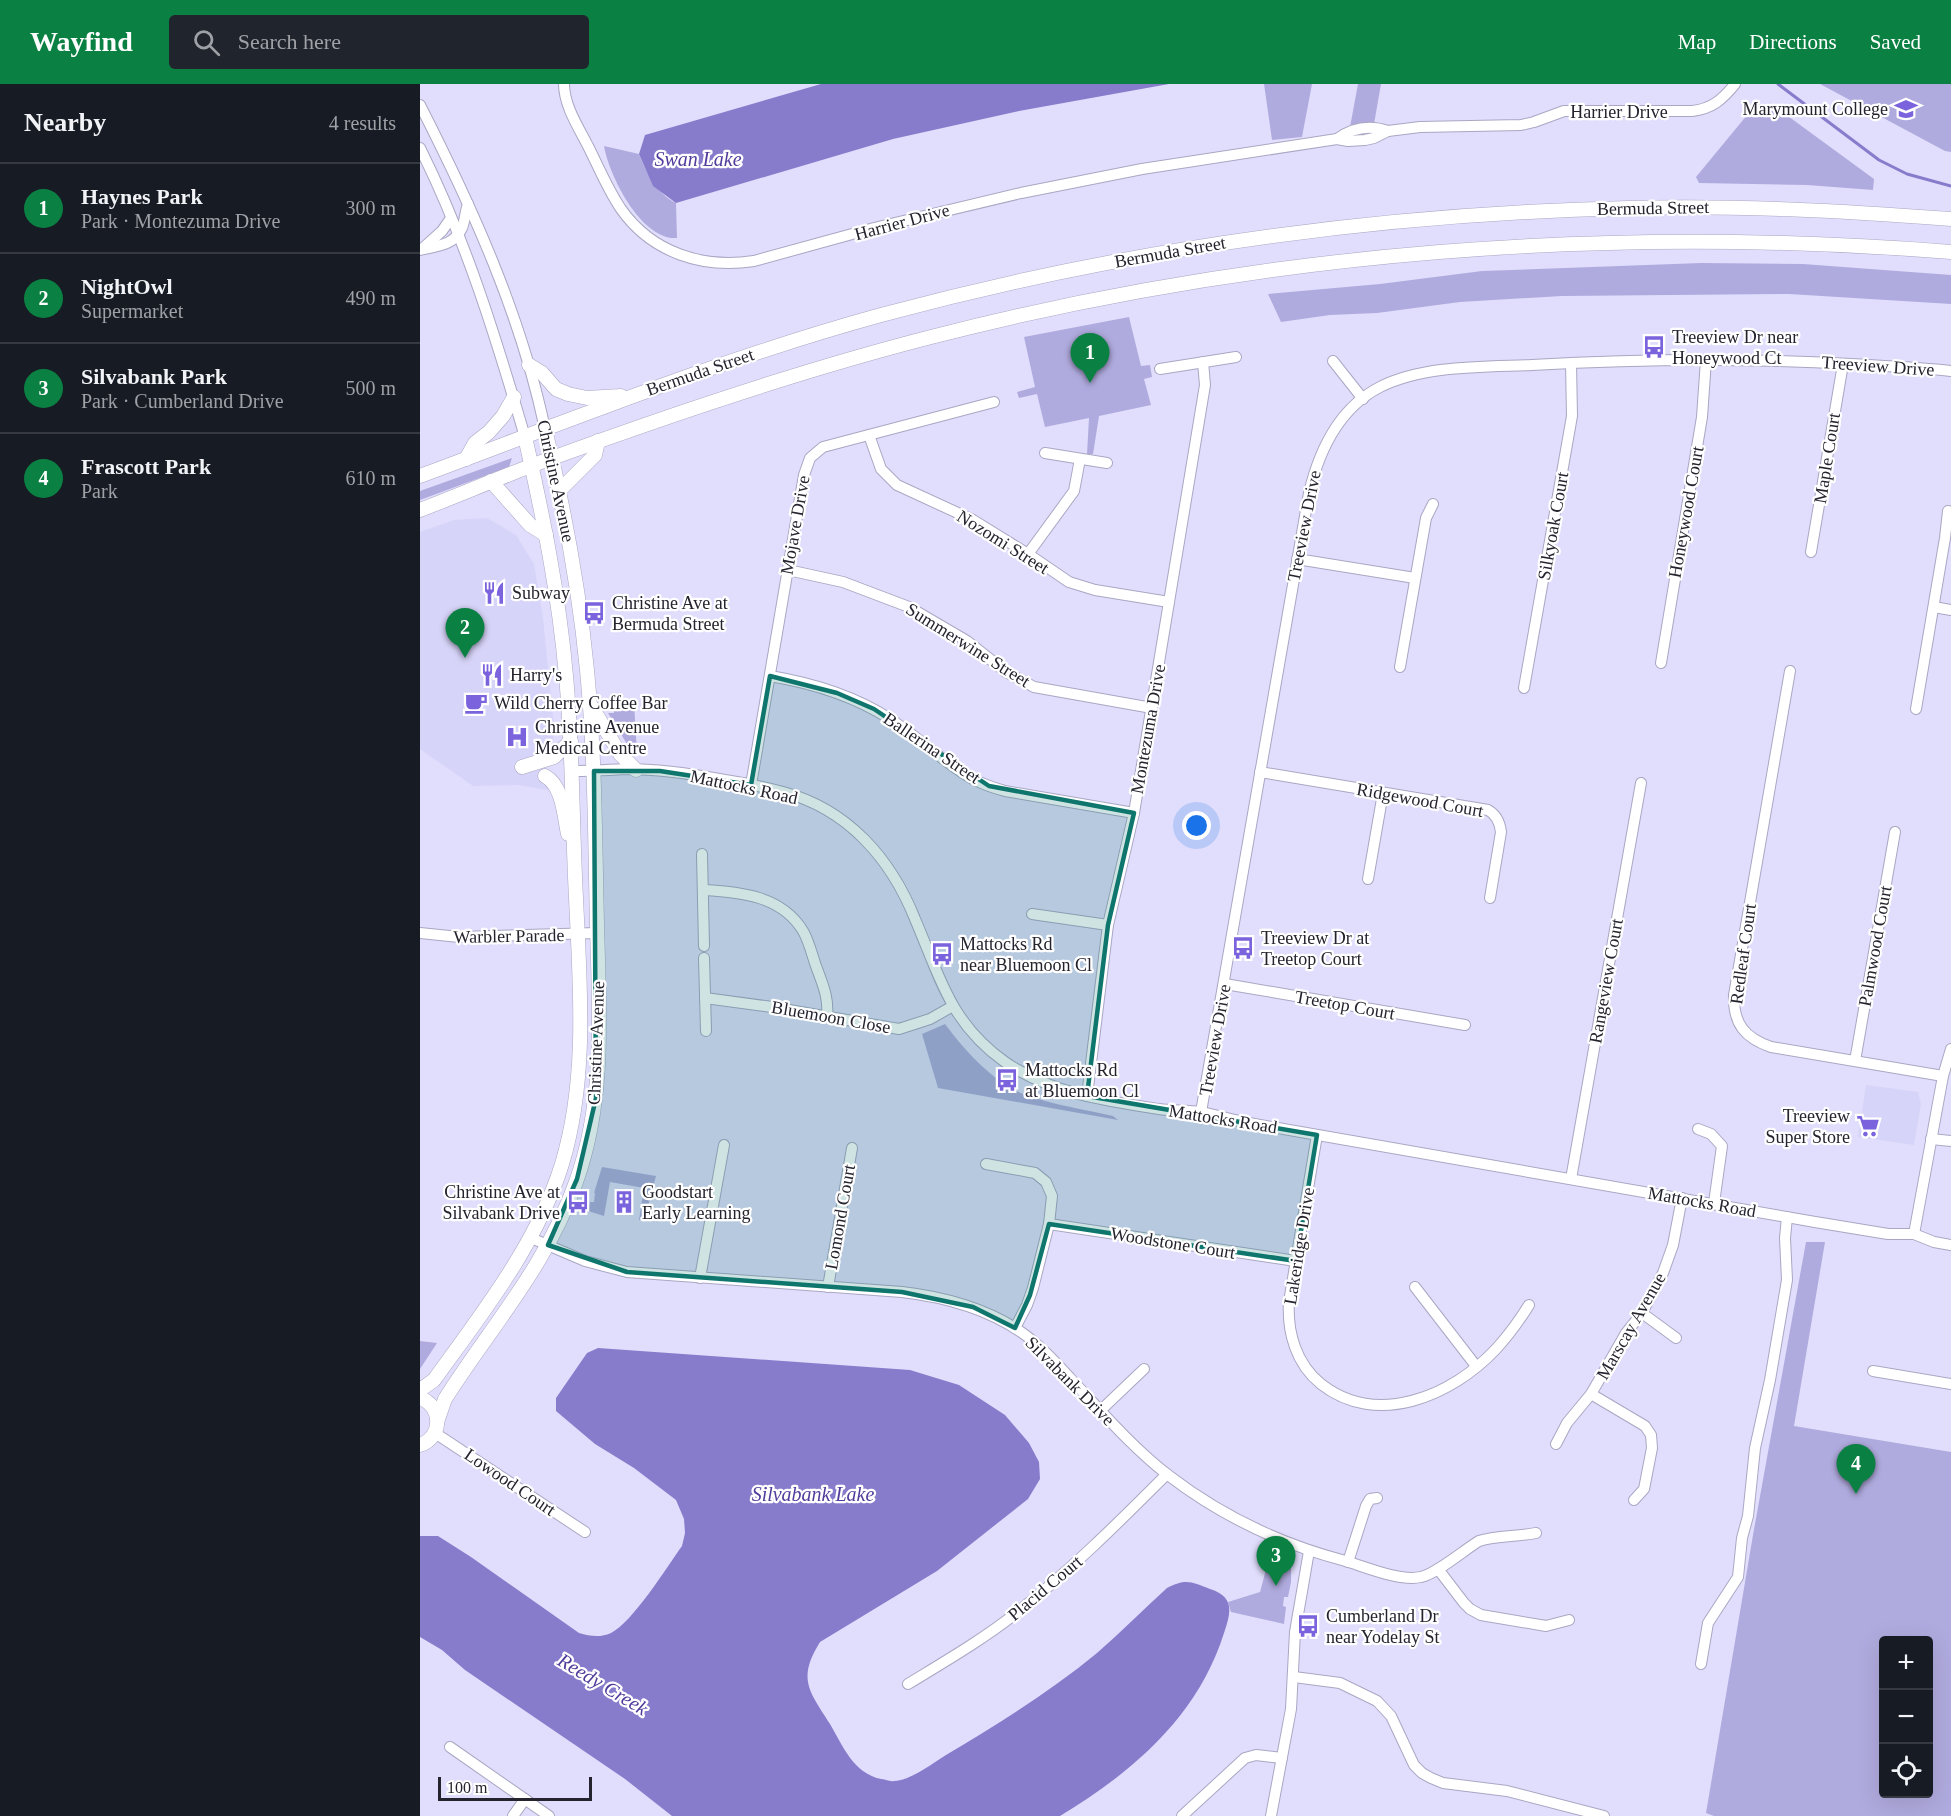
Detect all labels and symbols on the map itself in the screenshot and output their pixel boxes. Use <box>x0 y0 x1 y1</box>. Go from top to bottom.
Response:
school or university icon: Marymount College <box>1893 96 1919 122</box>
place label: Marymount College <box>1743 99 1888 119</box>
street label: Harrier Drive <box>1570 102 1668 122</box>
water label: Swan Lake <box>654 148 742 170</box>
street label: Bermuda Street <box>1597 197 1709 219</box>
street label: Harrier Drive <box>852 200 952 244</box>
street label: Bermuda Street <box>1113 232 1227 272</box>
place label: Treeview Dr near Honeywood Ct <box>1672 327 1798 368</box>
pin: 1 <box>1070 334 1110 383</box>
bus stop icon: Treeview Dr near Honeywood Ct <box>1641 334 1667 360</box>
street label: Bermuda Street <box>644 344 756 400</box>
street label: Treeview Drive <box>1821 352 1935 380</box>
street label: Maple Court <box>1810 411 1844 505</box>
street label: Christine Avenue <box>533 418 579 544</box>
street label: Honeywood Court <box>1665 445 1707 579</box>
street label: Treeview Drive <box>1283 469 1325 583</box>
street label: Silkyoak Court <box>1534 470 1572 582</box>
street label: Mojave Drive <box>776 474 814 576</box>
street label: Nozomi Street <box>953 506 1053 578</box>
restaurant icon: Subway <box>481 580 507 606</box>
place label: Subway <box>512 583 570 603</box>
place label: Christine Ave at Bermuda Street <box>612 593 728 634</box>
street label: Summerwine Street <box>902 599 1034 691</box>
bus stop icon: Christine Ave at Bermuda Street <box>581 600 607 626</box>
pin: 2 <box>446 608 484 658</box>
restaurant icon: Harry's <box>479 662 505 688</box>
street label: Montezuma Drive <box>1127 663 1169 795</box>
place label: Harry's <box>510 665 562 685</box>
cafe icon: Wild Cherry Coffee Bar <box>463 690 489 716</box>
place label: Wild Cherry Coffee Bar <box>494 693 667 713</box>
street label: Ballerina Street <box>880 708 984 788</box>
place label: Christine Avenue Medical Centre <box>535 717 659 758</box>
hospital icon: Christine Avenue Medical Centre <box>504 724 530 750</box>
street label: Mattocks Road <box>688 766 800 808</box>
street label: Ridgewood Court <box>1355 779 1485 821</box>
your location <box>1182 811 1211 840</box>
street label: Palmwood Court <box>1855 884 1895 1008</box>
street label: Redleaf Court <box>1726 902 1760 1006</box>
street label: Rangeview Court <box>1585 917 1627 1045</box>
street label: Warbler Parade <box>453 925 565 947</box>
place label: Treeview Dr at Treetop Court <box>1261 928 1369 969</box>
place label: Mattocks Rd near Bluemoon Cl <box>960 934 1092 975</box>
bus stop icon: Treeview Dr at Treetop Court <box>1230 935 1256 961</box>
bus stop icon: Mattocks Rd near Bluemoon Cl <box>929 941 955 967</box>
street label: Christine Avenue <box>584 981 608 1105</box>
street label: Treeview Drive <box>1195 983 1235 1097</box>
street label: Treetop Court <box>1294 986 1396 1024</box>
street label: Bluemoon Close <box>770 997 892 1037</box>
place label: Mattocks Rd at Bluemoon Cl <box>1025 1060 1139 1101</box>
bus stop icon: Mattocks Rd at Bluemoon Cl <box>994 1067 1020 1093</box>
street label: Mattocks Road <box>1167 1101 1279 1137</box>
place label: Treeview Super Store <box>1766 1106 1850 1147</box>
supermarket icon: Treeview Super Store <box>1855 1113 1881 1139</box>
street label: Lomond Court <box>821 1163 859 1271</box>
place label: Christine Ave at Silvabank Drive <box>443 1182 560 1223</box>
place label: Goodstart Early Learning <box>642 1182 750 1223</box>
street label: Mattocks Road <box>1646 1183 1758 1221</box>
street label: Lakeridge Drive <box>1280 1186 1318 1306</box>
bus stop icon: Christine Ave at Silvabank Drive <box>565 1189 591 1215</box>
building icon: Goodstart Early Learning <box>611 1189 637 1215</box>
street label: Woodstone Court <box>1109 1223 1237 1263</box>
street label: Marscay Avenue <box>1592 1269 1670 1383</box>
street label: Silvabank Drive <box>1021 1332 1119 1430</box>
street label: Lowood Court <box>461 1444 559 1520</box>
pin: 4 <box>1836 1444 1876 1494</box>
water label: Silvabank Lake <box>752 1483 874 1505</box>
pin: 3 <box>1256 1536 1296 1586</box>
street label: Placid Court <box>1004 1551 1086 1625</box>
place label: Cumberland Dr near Yodelay St <box>1326 1606 1440 1647</box>
bus stop icon: Cumberland Dr near Yodelay St <box>1295 1613 1321 1639</box>
water label: Reedy Creek <box>553 1648 653 1721</box>
scale bar <box>438 1774 592 1802</box>

